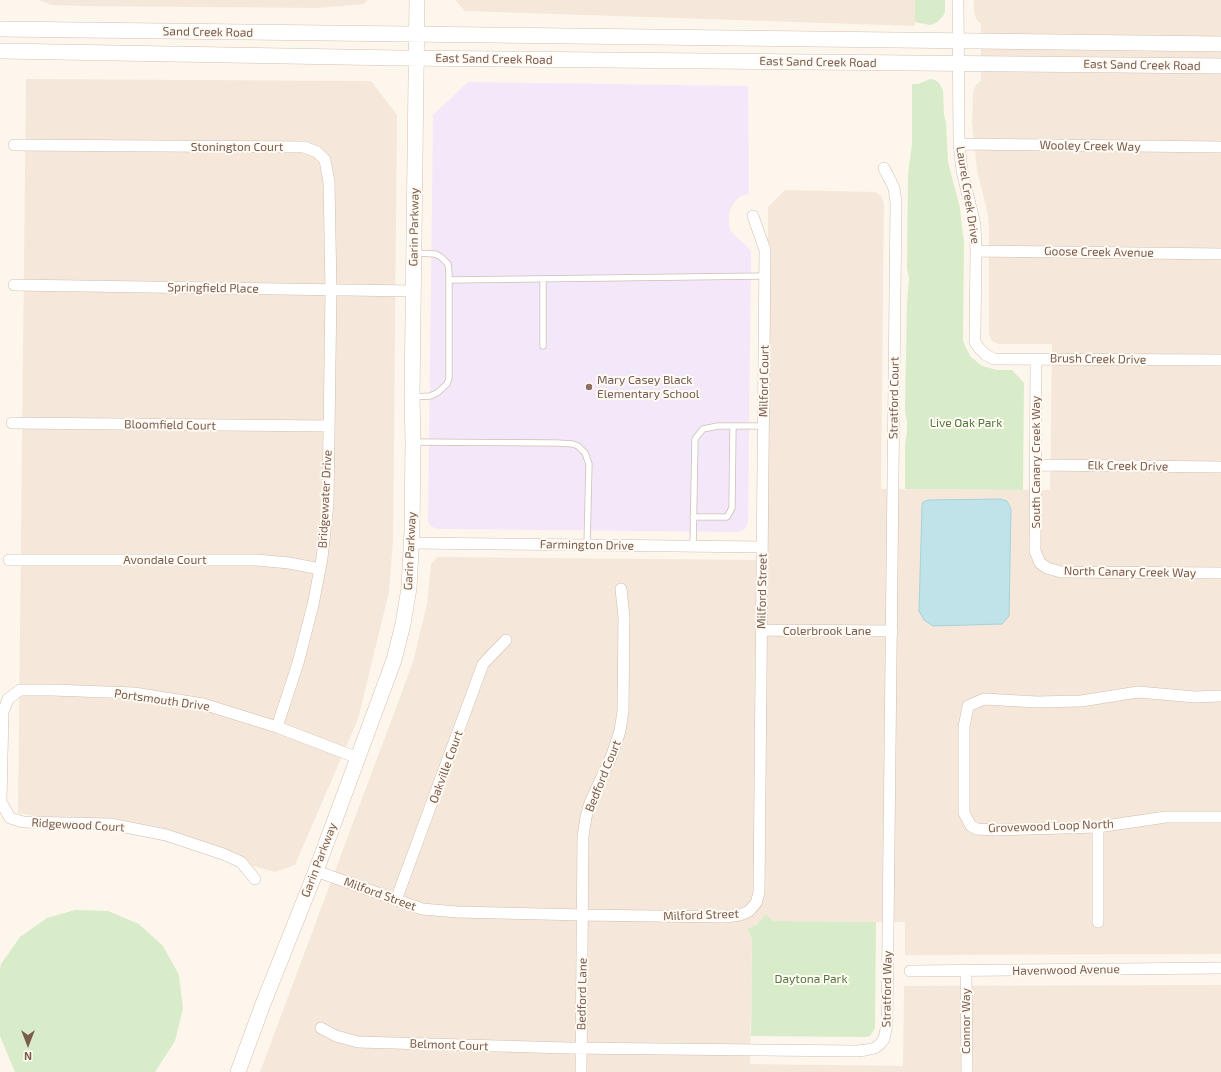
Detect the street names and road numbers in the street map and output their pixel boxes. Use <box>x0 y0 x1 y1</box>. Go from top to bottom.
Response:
street label: Sand Creek Road <box>163 24 253 40</box>
street label: East Sand Creek Road <box>435 51 553 67</box>
street label: East Sand Creek Road <box>759 54 877 70</box>
street label: East Sand Creek Road <box>1083 57 1201 73</box>
street label: Wooley Creek Way <box>1039 138 1141 154</box>
street label: Stonington Court <box>191 140 283 154</box>
street label: Laurel Creek Drive <box>953 145 983 245</box>
street label: Garin Parkway <box>406 187 422 267</box>
street label: Goose Creek Avenue <box>1044 244 1154 260</box>
street label: Springfield Place <box>167 280 259 296</box>
street label: Milford Court <box>756 345 772 417</box>
street label: Brush Creek Drive <box>1050 351 1146 367</box>
street label: Stratford Court <box>886 357 902 439</box>
street label: South Canary Creek Way <box>1029 396 1043 528</box>
street label: Bloomfield Court <box>124 417 216 433</box>
street label: Bridgewater Drive <box>315 449 335 549</box>
street label: Elk Creek Drive <box>1088 458 1168 474</box>
street label: Garin Parkway <box>401 511 419 591</box>
street label: Farmington Drive <box>540 537 634 553</box>
street label: Avondale Court <box>123 553 207 567</box>
street label: Milford Street <box>754 553 770 629</box>
street label: North Canary Creek Way <box>1064 564 1196 580</box>
street label: Colerbrook Lane <box>783 624 871 638</box>
street label: Portsmouth Drive <box>113 686 211 714</box>
street label: Oakville Court <box>426 729 466 805</box>
street label: Bedford Court <box>582 738 624 814</box>
street label: Ridgewood Court <box>31 815 125 835</box>
street label: Grovewood Loop North <box>988 817 1114 835</box>
street label: Garin Parkway <box>298 821 340 899</box>
street label: Milford Street <box>342 874 418 914</box>
street label: Milford Street <box>663 906 739 924</box>
street label: Stratford Way <box>879 950 895 1028</box>
street label: Bedford Lane <box>574 958 590 1030</box>
street label: Havenwood Avenue <box>1012 962 1120 978</box>
street label: Connor Way <box>959 988 973 1054</box>
street label: Belmont Court <box>409 1036 489 1054</box>

